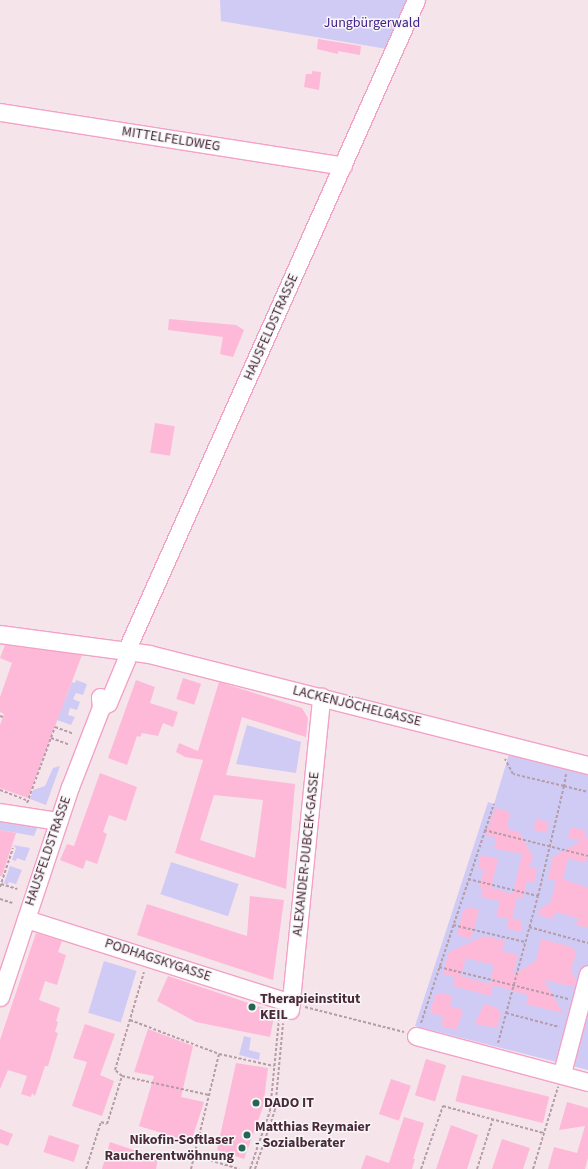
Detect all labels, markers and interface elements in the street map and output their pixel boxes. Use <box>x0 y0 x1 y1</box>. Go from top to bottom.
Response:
park label: Jungbürgerwald <box>324 15 420 31</box>
street label: MITTELFELDWEG <box>120 123 222 155</box>
street label: HAUSFELDSTRASSE <box>240 271 302 383</box>
street label: LACKENJÖCHELGASSE <box>291 682 423 730</box>
street label: ALEXANDER-DUBCEK-GASSE <box>289 771 323 937</box>
street label: HAUSFELDSTRASSE <box>21 794 75 908</box>
street label: PODHAGSKYGASSE <box>103 935 213 985</box>
place label: Therapieinstitut KEIL <box>260 991 360 1024</box>
marker: Therapieinstitut KEIL <box>247 1002 257 1012</box>
place label: DADO IT <box>264 1095 314 1111</box>
marker: DADO IT <box>251 1098 261 1108</box>
place label: Matthias Reymaier - Sozialberater <box>255 1119 370 1152</box>
marker: Matthias Reymaier - Sozialberater <box>242 1130 252 1140</box>
place label: Nikofin-Softlaser Raucherentwöhnung <box>104 1132 234 1164</box>
marker: Nikofin-Softlaser Raucherentwöhnung <box>237 1143 247 1153</box>

